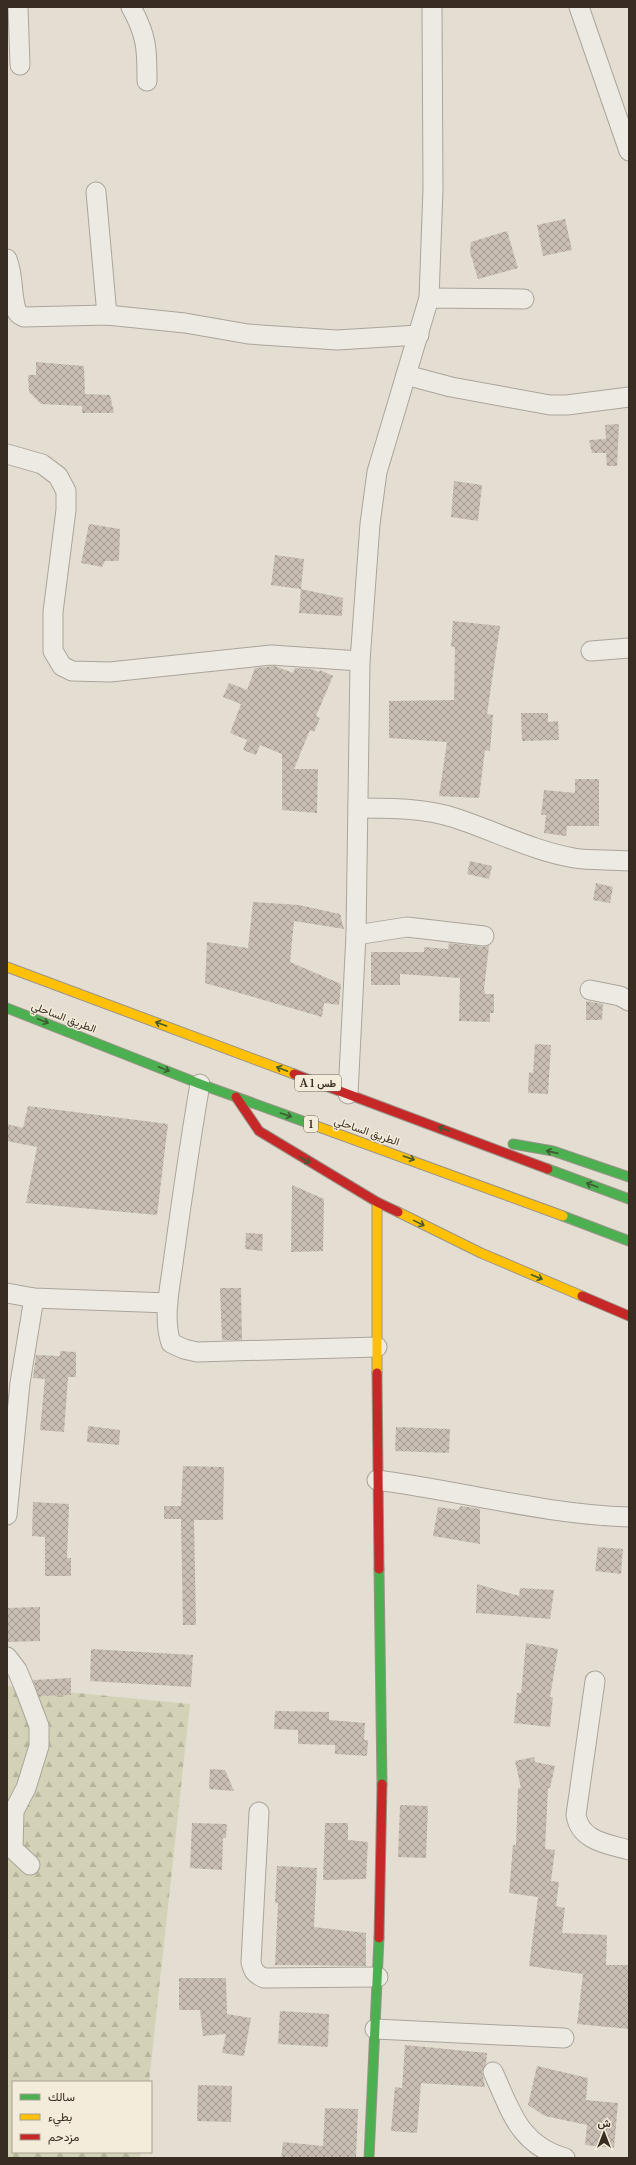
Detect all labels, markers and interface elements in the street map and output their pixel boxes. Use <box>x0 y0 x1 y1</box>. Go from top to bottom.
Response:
street label: الطريق الساحلي <box>29 998 98 1039</box>
one-way arrow <box>37 1018 49 1026</box>
one-way arrow <box>154 1020 167 1027</box>
one-way arrow <box>277 1065 289 1073</box>
one-way arrow <box>158 1066 170 1074</box>
road number: A 1 طس <box>295 1075 341 1091</box>
one-way arrow <box>279 1112 292 1119</box>
street label: الطريق الساحلي <box>331 1113 402 1152</box>
road number: 1 <box>304 1116 318 1132</box>
one-way arrow <box>438 1125 450 1133</box>
one-way arrow <box>546 1147 559 1155</box>
one-way arrow <box>402 1155 414 1163</box>
one-way arrow <box>299 1156 311 1164</box>
one-way arrow <box>586 1180 598 1188</box>
one-way arrow <box>412 1220 424 1227</box>
one-way arrow <box>530 1274 542 1281</box>
legend <box>12 2081 152 2153</box>
text: سالك <box>48 2089 75 2104</box>
text: بطيء <box>48 2109 72 2127</box>
north arrow <box>584 2113 624 2153</box>
text: ش <box>597 2116 611 2130</box>
text: مزدحم <box>48 2129 79 2145</box>

